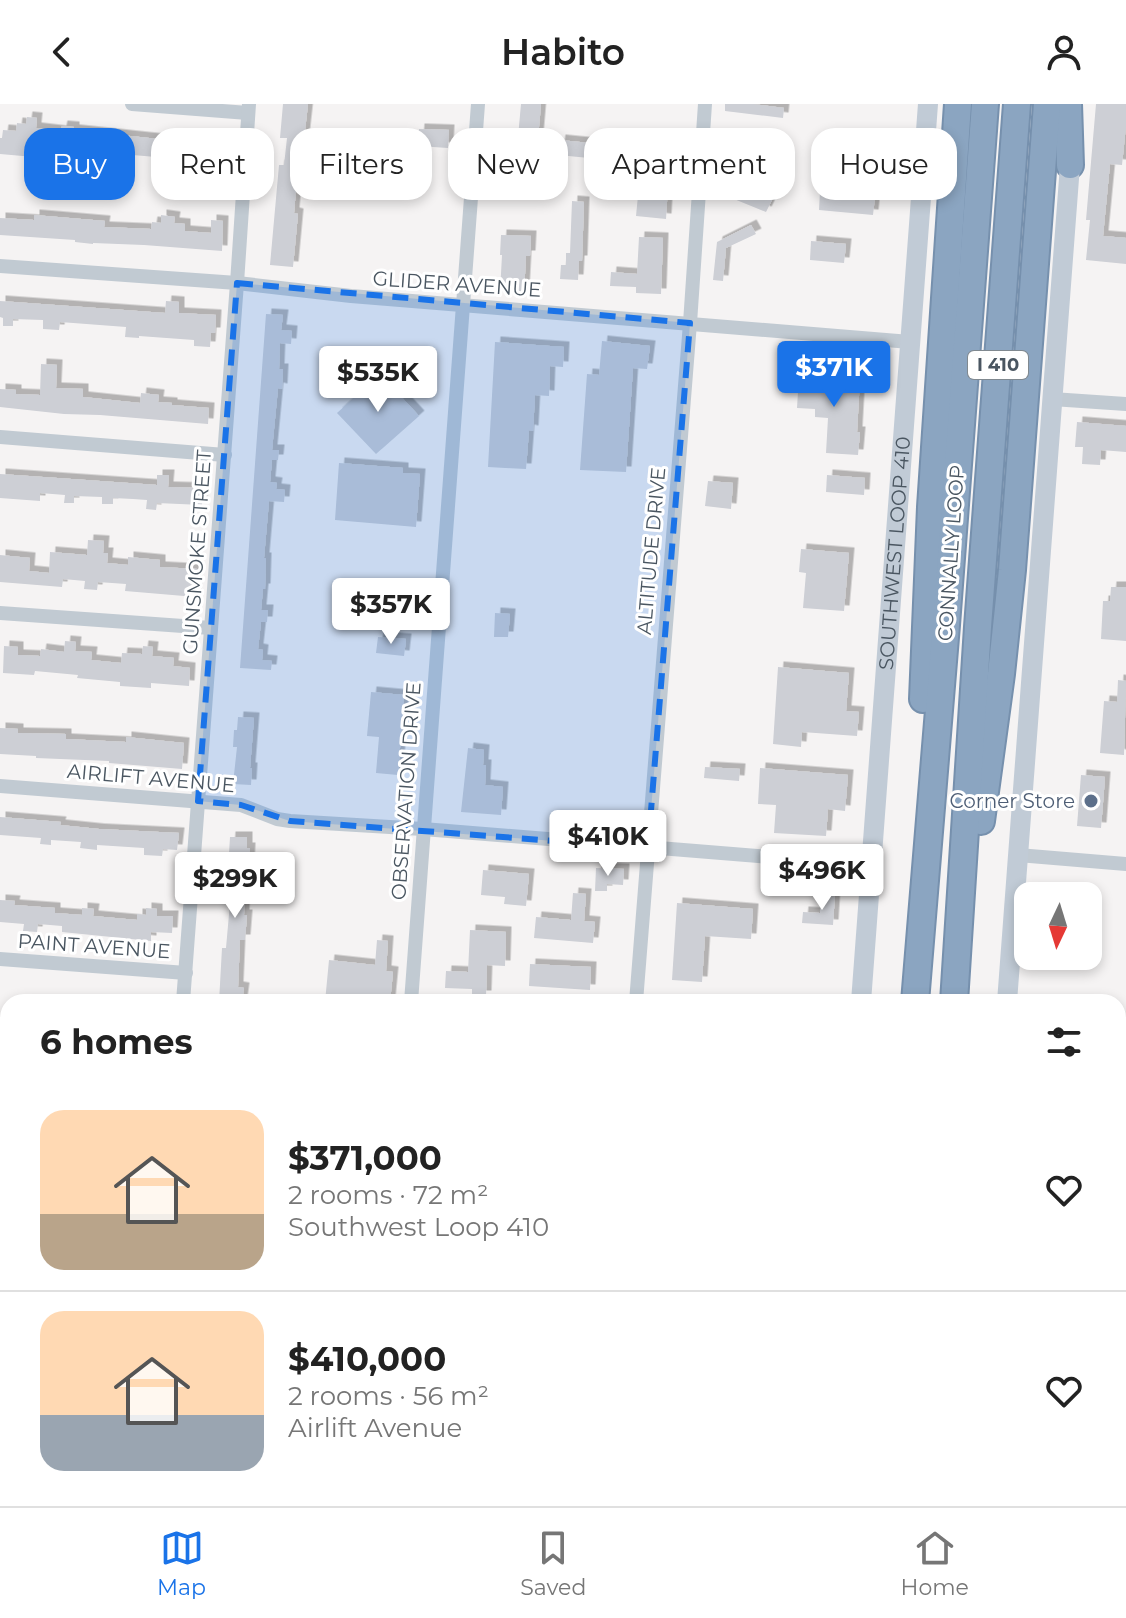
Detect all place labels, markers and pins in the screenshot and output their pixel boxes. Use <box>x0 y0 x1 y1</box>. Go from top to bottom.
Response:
pin: $371K <box>778 341 890 409</box>
pin: $535K <box>322 346 434 414</box>
pin: $357K <box>335 578 447 646</box>
place label: Corner Store <box>950 789 1075 813</box>
marker: Corner Store <box>1082 792 1100 810</box>
pin: $410K <box>552 810 664 878</box>
pin: $496K <box>766 844 878 912</box>
pin: $299K <box>179 852 291 920</box>

